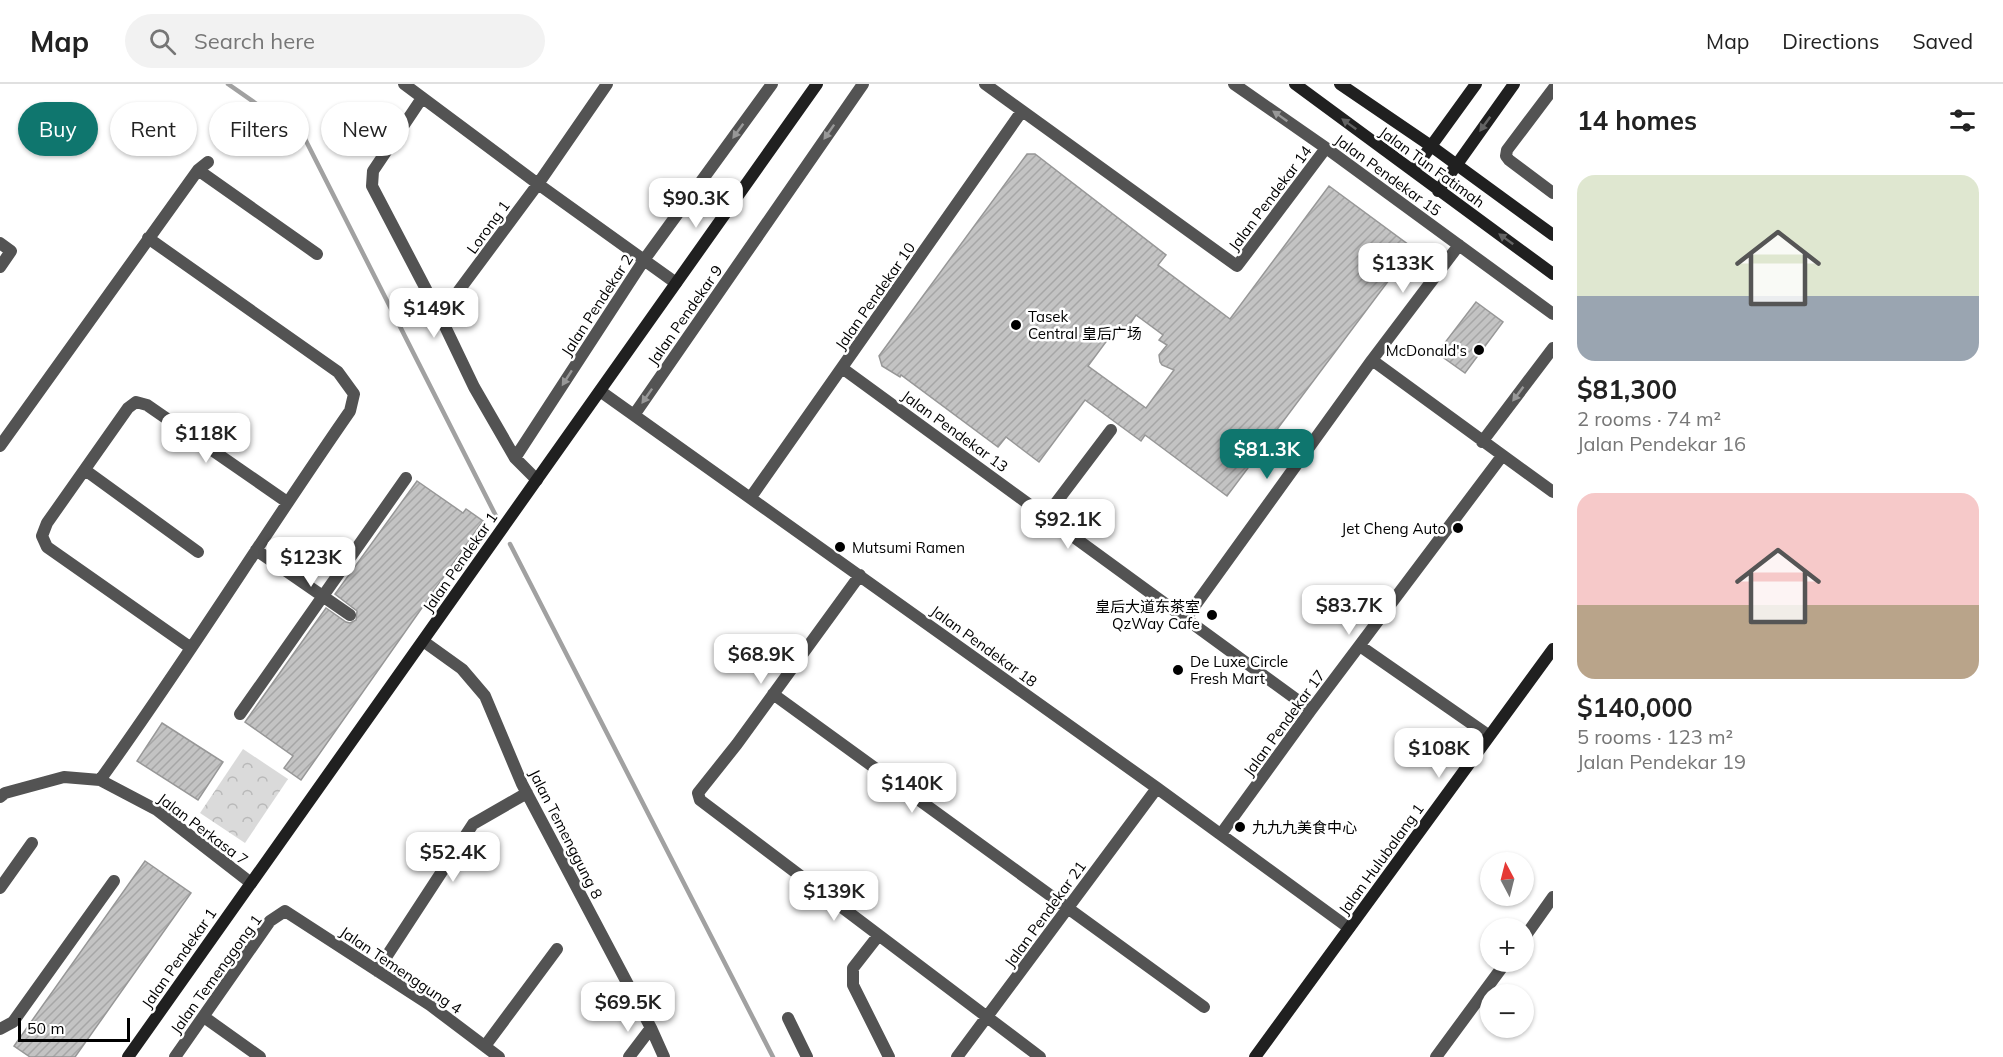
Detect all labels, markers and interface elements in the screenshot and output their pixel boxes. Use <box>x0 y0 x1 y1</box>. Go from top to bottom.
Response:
search box <box>125 14 545 68</box>
text: Map <box>30 24 89 59</box>
icon: search <box>146 25 179 58</box>
text: Search here <box>194 27 315 55</box>
text: Map <box>1706 28 1749 54</box>
text: Directions <box>1782 28 1879 54</box>
text: Saved <box>1912 28 1973 54</box>
chip: Buy <box>18 102 98 156</box>
chip: Rent <box>110 102 197 156</box>
chip: Filters <box>209 102 309 156</box>
chip: New <box>321 102 409 156</box>
text: 14 homes <box>1577 104 1697 137</box>
icon: filters <box>1946 104 1979 137</box>
one-way arrow <box>1272 111 1288 122</box>
one-way arrow <box>1479 116 1491 132</box>
one-way arrow <box>1341 118 1357 130</box>
street label: Jalan Tun Fatimah <box>1376 122 1488 212</box>
one-way arrow <box>732 124 744 139</box>
one-way arrow <box>823 124 835 140</box>
street label: Jalan Pendekar 15 <box>1331 130 1445 220</box>
street label: Jalan Pendekar 14 <box>1224 142 1316 254</box>
pin: $90.3K <box>647 178 745 229</box>
text: $90.3K <box>663 185 729 210</box>
street label: Lorong 1 <box>462 197 514 257</box>
icon: home <box>1724 214 1832 322</box>
one-way arrow <box>1498 233 1514 245</box>
street label: Jalan Pendekar 10 <box>831 239 919 353</box>
pin: $133K <box>1361 243 1445 294</box>
street label: Jalan Pendekar 2 <box>557 250 637 360</box>
text: $133K <box>1372 250 1434 275</box>
street label: Jalan Pendekar 9 <box>643 261 727 369</box>
pin: $149K <box>392 288 476 339</box>
text: $149K <box>403 295 465 320</box>
place label: Tasek Central 皇后广场 <box>1028 307 1142 343</box>
marker: Tasek Central 皇后广场 <box>1009 318 1023 332</box>
place label: McDonald's <box>1386 341 1467 360</box>
marker: McDonald's <box>1472 343 1486 357</box>
one-way arrow <box>562 370 573 386</box>
text: $81,300 <box>1577 373 1677 406</box>
street label: Jalan Pendekar 13 <box>898 386 1012 476</box>
one-way arrow <box>1512 386 1524 402</box>
one-way arrow <box>641 388 653 404</box>
text: 2 rooms · 74 m² <box>1577 406 1721 431</box>
pin: $118K <box>164 413 248 464</box>
text: $118K <box>175 420 237 445</box>
pin: $81.3K <box>1218 429 1316 480</box>
text: Jalan Pendekar 16 <box>1577 431 1746 456</box>
text: $81.3K <box>1234 436 1300 461</box>
pin: $92.1K <box>1019 499 1117 550</box>
text: $92.1K <box>1035 506 1101 531</box>
street label: Jalan Pendekar 1 <box>418 508 502 616</box>
place label: Jet Cheng Auto <box>1341 519 1446 538</box>
marker: Jet Cheng Auto <box>1451 521 1465 535</box>
icon: home <box>1724 532 1832 640</box>
pin: $123K <box>269 537 353 588</box>
place label: Mutsumi Ramen <box>852 538 965 557</box>
marker: Mutsumi Ramen <box>833 540 847 554</box>
text: $123K <box>280 544 342 569</box>
pin: $83.7K <box>1300 585 1398 636</box>
text: $83.7K <box>1316 592 1382 617</box>
place label: 皇后大道东茶室 QzWay Cafe <box>1095 597 1200 633</box>
street label: Jalan Pendekar 18 <box>927 601 1041 691</box>
marker: 皇后大道东茶室 QzWay Cafe <box>1205 608 1219 622</box>
pin: $68.9K <box>712 634 810 685</box>
text: $68.9K <box>728 641 794 666</box>
place label: De Luxe Circle Fresh Mart <box>1190 652 1288 688</box>
marker: De Luxe Circle Fresh Mart <box>1171 663 1185 677</box>
street label: Jalan Pendekar 17 <box>1239 666 1329 780</box>
text: $140,000 <box>1577 691 1693 724</box>
text: 5 rooms · 123 m² <box>1577 724 1733 749</box>
pin: $108K <box>1397 728 1481 779</box>
text: $108K <box>1408 735 1470 760</box>
text: Jalan Pendekar 19 <box>1577 749 1746 774</box>
pin: $140K <box>870 763 954 814</box>
street label: Jalan Temenggung 8 <box>525 766 607 902</box>
text: $140K <box>881 770 943 795</box>
street label: Jalan Perkasa 7 <box>154 789 252 869</box>
street label: Jalan Hulubalang 1 <box>1334 800 1428 918</box>
place label: 九九九美食中心 <box>1252 818 1357 837</box>
marker: 九九九美食中心 <box>1233 820 1247 834</box>
pin: $52.4K <box>404 832 502 883</box>
text: $52.4K <box>420 839 486 864</box>
north arrow <box>1480 852 1534 906</box>
map controls <box>1480 852 1534 1038</box>
street label: Jalan Pendekar 21 <box>1000 857 1090 971</box>
pin: $139K <box>792 871 876 922</box>
text: $139K <box>803 878 865 903</box>
street label: Jalan Pendekar 1 <box>137 904 221 1012</box>
street label: Jalan Temenggong 1 <box>166 911 266 1037</box>
button: + <box>1480 918 1534 972</box>
street label: Jalan Temenggung 4 <box>336 922 466 1018</box>
pin: $69.5K <box>579 982 677 1033</box>
button: − <box>1480 984 1534 1038</box>
text: $69.5K <box>595 989 661 1014</box>
scale bar <box>18 1015 130 1042</box>
text: 50 m <box>27 1018 64 1038</box>

